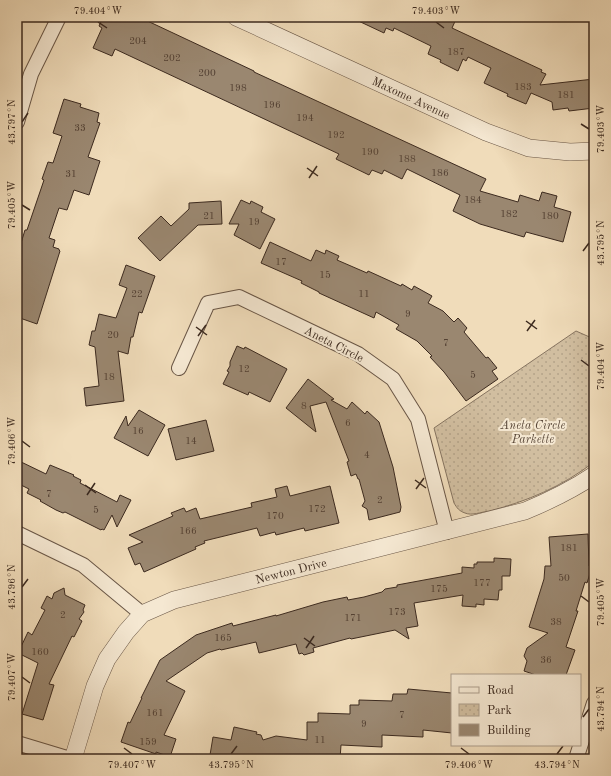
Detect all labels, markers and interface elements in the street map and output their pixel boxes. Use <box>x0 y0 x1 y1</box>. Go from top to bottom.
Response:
text: 79.404°W <box>74 6 122 16</box>
text: 79.403°W <box>412 6 460 16</box>
house number: 204 <box>129 36 147 46</box>
house number: 187 <box>447 47 465 57</box>
house number: 202 <box>163 53 181 63</box>
house number: 200 <box>198 68 216 78</box>
street label: Maxome Avenue <box>370 76 452 122</box>
house number: 183 <box>514 82 532 92</box>
house number: 198 <box>229 83 247 93</box>
house number: 181 <box>557 90 575 100</box>
text: 43.797°N <box>7 99 17 145</box>
house number: 196 <box>263 100 281 110</box>
text: 79.403°W <box>596 105 606 153</box>
house number: 194 <box>296 113 314 123</box>
house number: 33 <box>74 123 86 133</box>
house number: 192 <box>327 130 345 140</box>
house number: 190 <box>361 147 379 157</box>
house number: 188 <box>398 154 416 164</box>
house number: 186 <box>431 168 449 178</box>
house number: 31 <box>65 169 77 179</box>
text: 79.405°W <box>7 181 17 229</box>
house number: 184 <box>464 195 482 205</box>
house number: 182 <box>500 209 518 219</box>
house number: 21 <box>203 211 215 221</box>
house number: 180 <box>541 211 559 221</box>
house number: 19 <box>248 217 260 227</box>
text: 43.795°N <box>596 220 606 266</box>
house number: 17 <box>275 257 287 267</box>
house number: 15 <box>319 270 331 280</box>
house number: 22 <box>131 289 143 299</box>
house number: 11 <box>358 289 370 299</box>
house number: 9 <box>405 309 411 319</box>
street label: Aneta Circle <box>302 325 366 365</box>
house number: 20 <box>107 330 119 340</box>
house number: 7 <box>443 338 449 348</box>
text: 79.404°W <box>596 342 606 390</box>
house number: 12 <box>238 364 250 374</box>
house number: 5 <box>470 370 476 380</box>
house number: 18 <box>103 372 115 382</box>
house number: 8 <box>301 401 307 411</box>
text: 79.406°W <box>7 417 17 465</box>
house number: 6 <box>345 418 351 428</box>
park label: Aneta Circle Parkette <box>500 420 565 446</box>
house number: 16 <box>132 426 144 436</box>
house number: 14 <box>185 436 197 446</box>
house number: 4 <box>364 450 370 460</box>
house number: 7 <box>46 489 52 499</box>
house number: 2 <box>377 495 383 505</box>
house number: 172 <box>308 504 326 514</box>
house number: 5 <box>93 505 99 515</box>
house number: 170 <box>266 511 284 521</box>
house number: 166 <box>179 526 197 536</box>
house number: 181 <box>560 543 578 553</box>
street label: Newton Drive <box>254 557 329 587</box>
text: 43.796°N <box>7 564 17 610</box>
house number: 50 <box>558 573 570 583</box>
house number: 177 <box>473 578 491 588</box>
text: 79.405°W <box>596 578 606 626</box>
house number: 175 <box>430 584 448 594</box>
house number: 173 <box>388 607 406 617</box>
house number: 2 <box>60 610 66 620</box>
house number: 171 <box>344 613 362 623</box>
house number: 38 <box>550 617 562 627</box>
house number: 165 <box>214 633 232 643</box>
house number: 160 <box>31 647 49 657</box>
text: 79.407°W <box>7 653 17 701</box>
house number: 36 <box>540 655 552 665</box>
legend <box>451 674 581 746</box>
text: Road <box>487 685 514 697</box>
text: 43.794°N <box>596 686 606 732</box>
text: Park <box>487 705 512 717</box>
house number: 161 <box>146 708 164 718</box>
house number: 7 <box>399 710 405 720</box>
house number: 9 <box>361 719 367 729</box>
text: Building <box>487 725 531 737</box>
house number: 11 <box>314 735 326 745</box>
house number: 159 <box>139 737 157 747</box>
text: 79.407°W <box>108 760 156 770</box>
text: 43.795°N <box>208 760 254 770</box>
text: 79.406°W <box>445 760 493 770</box>
text: 43.794°N <box>534 760 580 770</box>

